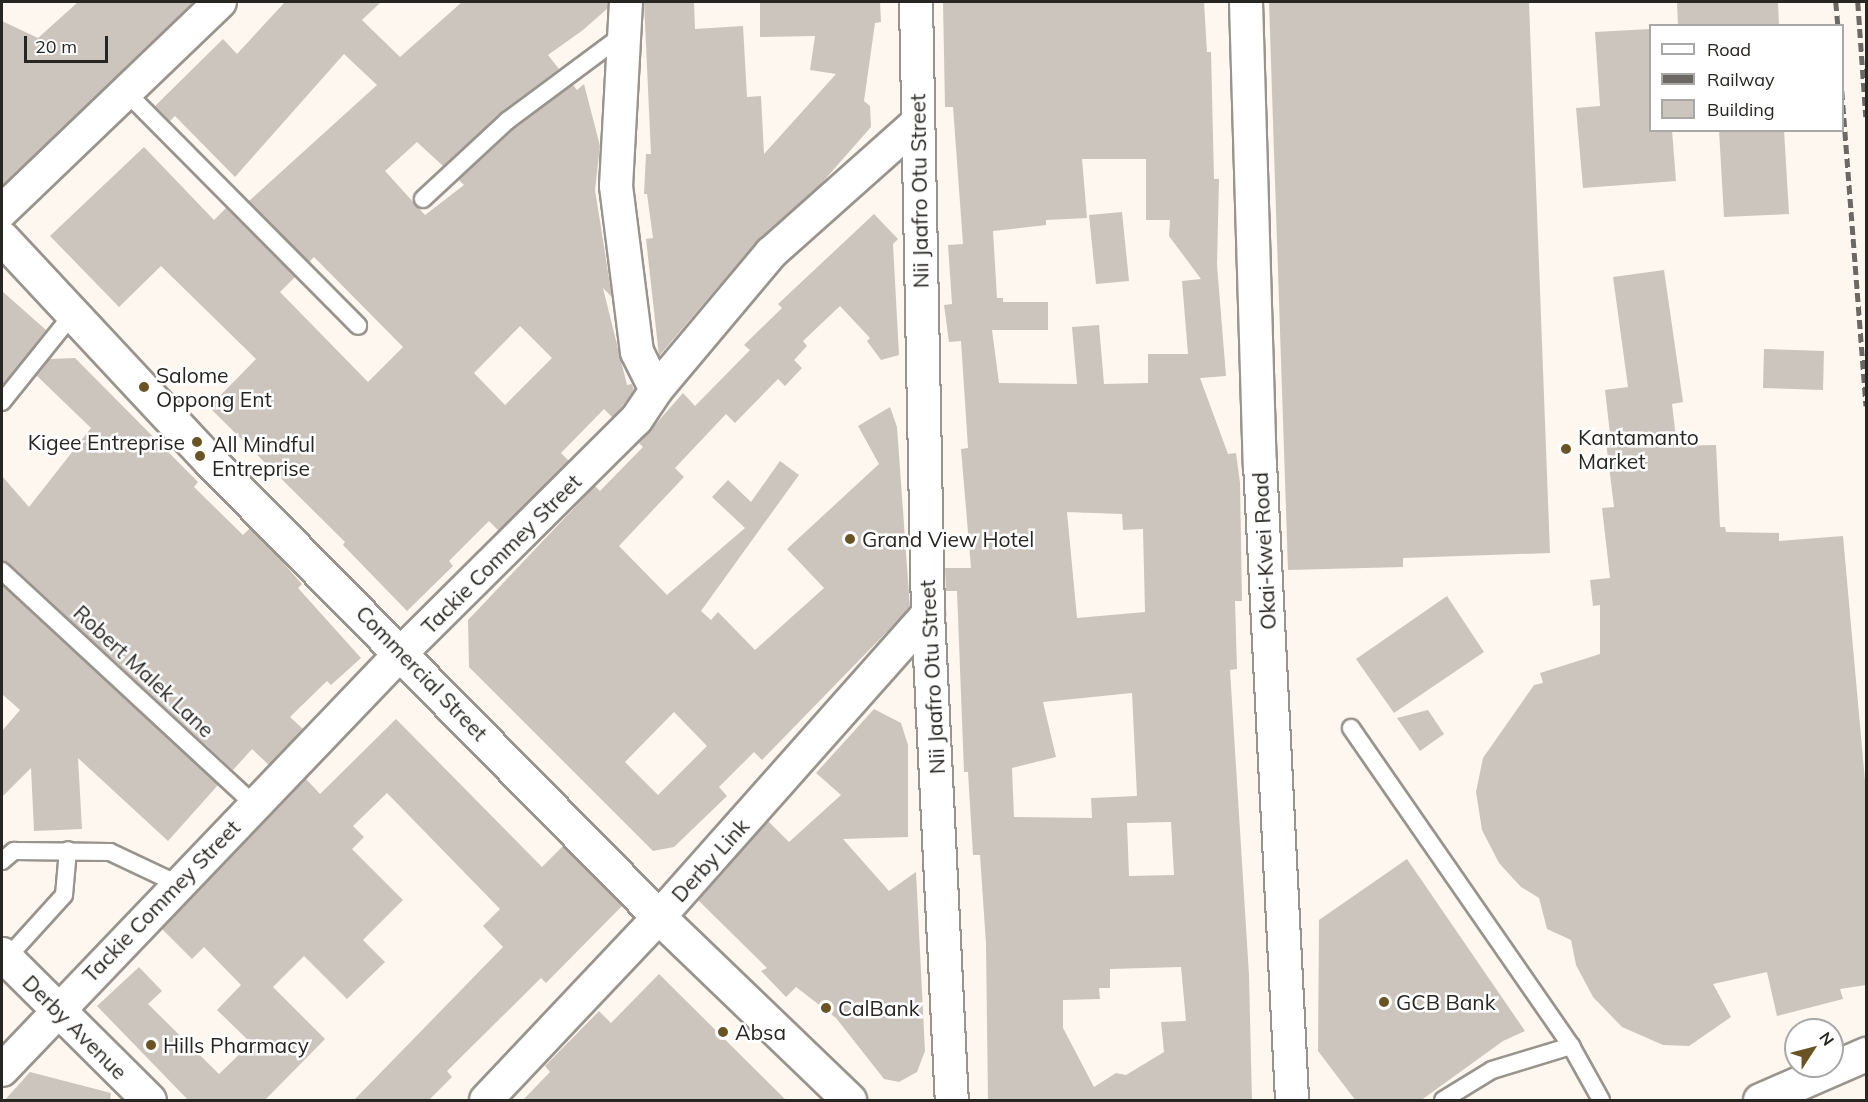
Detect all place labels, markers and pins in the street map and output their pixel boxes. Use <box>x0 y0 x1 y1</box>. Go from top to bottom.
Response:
place label: Salome Oppong Ent <box>156 362 272 412</box>
marker: Salome Oppong Ent <box>137 380 151 394</box>
place label: Kantamanto Market <box>1578 424 1699 474</box>
place label: Kigee Entreprise <box>28 429 185 455</box>
place label: All Mindful Entreprise <box>212 431 315 481</box>
marker: Kigee Entreprise <box>190 435 204 449</box>
marker: Kantamanto Market <box>1559 442 1573 456</box>
marker: All Mindful Entreprise <box>193 449 207 463</box>
place label: Grand View Hotel <box>862 526 1034 552</box>
marker: Grand View Hotel <box>843 532 857 546</box>
place label: GCB Bank <box>1396 989 1495 1015</box>
place label: CalBank <box>838 995 920 1021</box>
marker: GCB Bank <box>1377 995 1391 1009</box>
marker: CalBank <box>819 1001 833 1015</box>
place label: Absa <box>735 1019 786 1045</box>
marker: Absa <box>716 1025 730 1039</box>
place label: Hills Pharmacy <box>163 1032 309 1058</box>
marker: Hills Pharmacy <box>144 1038 158 1052</box>

